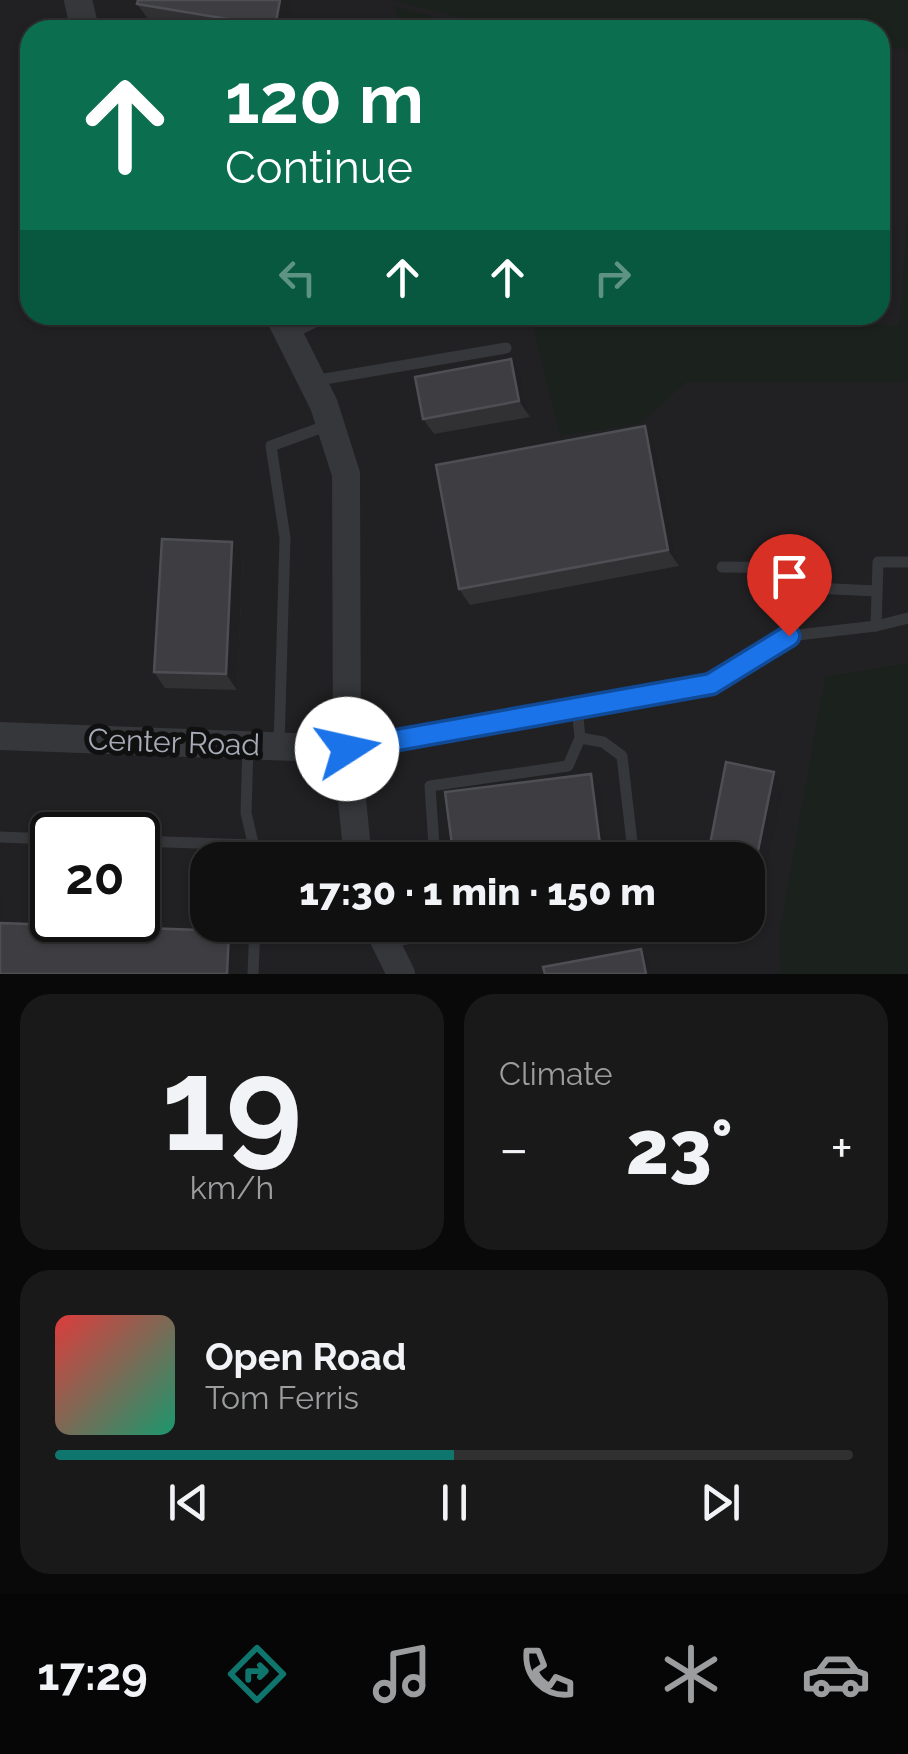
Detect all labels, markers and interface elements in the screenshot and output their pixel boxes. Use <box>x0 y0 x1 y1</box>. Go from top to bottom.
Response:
text: 120 m <box>225 57 424 139</box>
icon: ahead <box>60 60 190 190</box>
text: Continue <box>225 141 413 194</box>
icon: left <box>270 250 325 305</box>
icon: ahead <box>375 250 430 305</box>
icon: ahead <box>480 250 535 305</box>
icon: right <box>585 250 640 305</box>
pin <box>747 534 832 637</box>
icon: arrive <box>762 549 817 604</box>
position arrow <box>295 697 399 801</box>
street label: Center Road <box>87 722 261 762</box>
speed limit sign: 20 <box>30 812 160 942</box>
text: 17:30 · 1 min · 150 m <box>299 869 656 914</box>
text: 19 <box>162 1028 302 1180</box>
text: Climate <box>499 1055 613 1092</box>
text: 23° <box>626 1103 733 1192</box>
text: − <box>499 1116 529 1181</box>
text: + <box>830 1116 853 1181</box>
text: km/h <box>190 1169 274 1206</box>
text: Open Road <box>205 1334 406 1379</box>
text: Tom Ferris <box>205 1379 359 1416</box>
icon: previous <box>161 1475 216 1530</box>
icon: pause <box>427 1475 482 1530</box>
icon: next <box>693 1475 748 1530</box>
icon: directions <box>222 1639 292 1709</box>
icon: music <box>367 1639 437 1709</box>
icon: phone <box>512 1639 582 1709</box>
icon: climate <box>656 1639 726 1709</box>
icon: car <box>801 1639 871 1709</box>
text: 17:29 <box>37 1648 148 1701</box>

